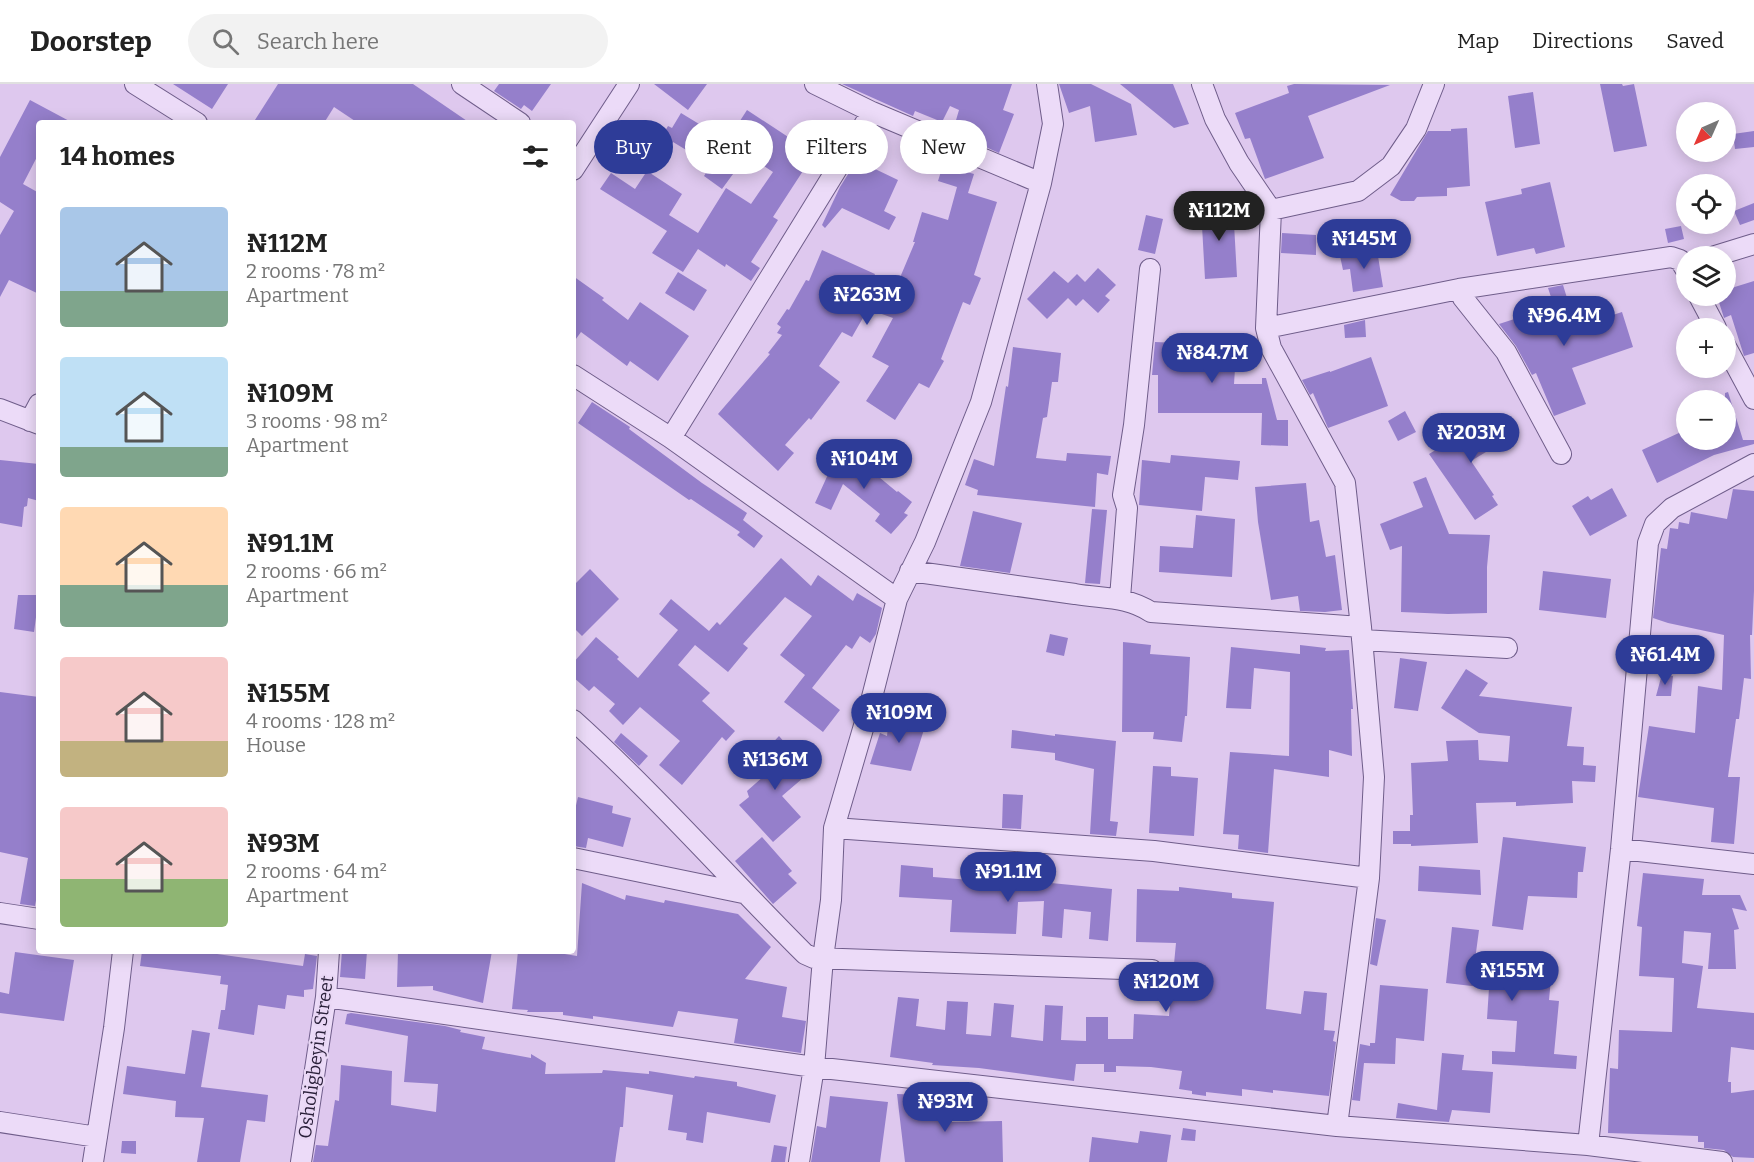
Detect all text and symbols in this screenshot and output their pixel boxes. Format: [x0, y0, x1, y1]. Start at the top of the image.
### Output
search box [188, 14, 608, 68]
text: Doorstep [30, 25, 152, 58]
icon: search [209, 25, 242, 58]
text: Search here [257, 28, 379, 55]
text: Map [1457, 28, 1499, 54]
text: Directions [1532, 28, 1633, 54]
text: Saved [1666, 28, 1724, 54]
north arrow [1676, 102, 1736, 162]
map controls [1676, 102, 1736, 450]
chip: Buy [594, 120, 673, 174]
chip: Rent [685, 120, 773, 174]
chip: Filters [785, 120, 888, 174]
chip: New [900, 120, 987, 174]
icon: filters [519, 140, 552, 173]
text: 14 homes [60, 141, 175, 172]
button: locate [1676, 174, 1736, 234]
pin: ₦112M [1177, 191, 1261, 242]
text: ₦112M [1188, 198, 1250, 222]
pin: ₦145M [1322, 219, 1406, 270]
text: ₦145M [1331, 226, 1397, 250]
text: ₦112M [246, 228, 328, 259]
icon: home [108, 231, 180, 303]
button: layers [1676, 246, 1736, 306]
text: 2 rooms · 78 m² [246, 259, 385, 283]
pin: ₦263M [825, 275, 909, 326]
text: ₦263M [833, 282, 901, 306]
text: Apartment [246, 283, 349, 307]
pin: ₦96.4M [1515, 296, 1613, 347]
text: ₦96.4M [1527, 303, 1601, 327]
button: + [1676, 318, 1736, 378]
pin: ₦84.7M [1163, 333, 1261, 384]
text: ₦84.7M [1176, 340, 1248, 364]
text: ₦109M [246, 378, 334, 409]
icon: home [108, 381, 180, 453]
button: − [1676, 390, 1736, 450]
text: 3 rooms · 98 m² [246, 409, 388, 433]
pin: ₦203M [1429, 413, 1513, 464]
text: ₦203M [1436, 420, 1506, 444]
text: Apartment [246, 433, 349, 457]
pin: ₦104M [822, 439, 906, 490]
text: ₦104M [830, 446, 898, 470]
text: ₦91.1M [246, 528, 334, 559]
icon: home [108, 531, 180, 603]
text: 2 rooms · 66 m² [246, 559, 387, 583]
text: Apartment [246, 583, 349, 607]
pin: ₦61.4M [1616, 635, 1714, 686]
text: ₦61.4M [1629, 642, 1701, 666]
text: ₦155M [246, 678, 330, 709]
icon: home [108, 681, 180, 753]
pin: ₦109M [857, 693, 941, 744]
text: ₦109M [865, 700, 933, 724]
text: 4 rooms · 128 m² [246, 709, 395, 733]
text: House [246, 733, 306, 757]
pin: ₦136M [733, 740, 817, 791]
text: ₦136M [742, 747, 808, 771]
text: ₦93M [246, 828, 320, 859]
icon: home [108, 831, 180, 903]
pin: ₦91.1M [959, 852, 1057, 903]
text: 2 rooms · 64 m² [246, 859, 387, 883]
text: ₦91.1M [974, 859, 1042, 883]
text: Apartment [246, 883, 349, 907]
pin: ₦155M [1470, 951, 1554, 1002]
text: ₦155M [1480, 958, 1544, 982]
pin: ₦120M [1124, 962, 1208, 1013]
text: ₦120M [1133, 969, 1199, 993]
street label: Osholigbeyin Street [294, 974, 338, 1140]
pin: ₦93M [909, 1082, 981, 1133]
text: ₦93M [917, 1089, 973, 1113]

